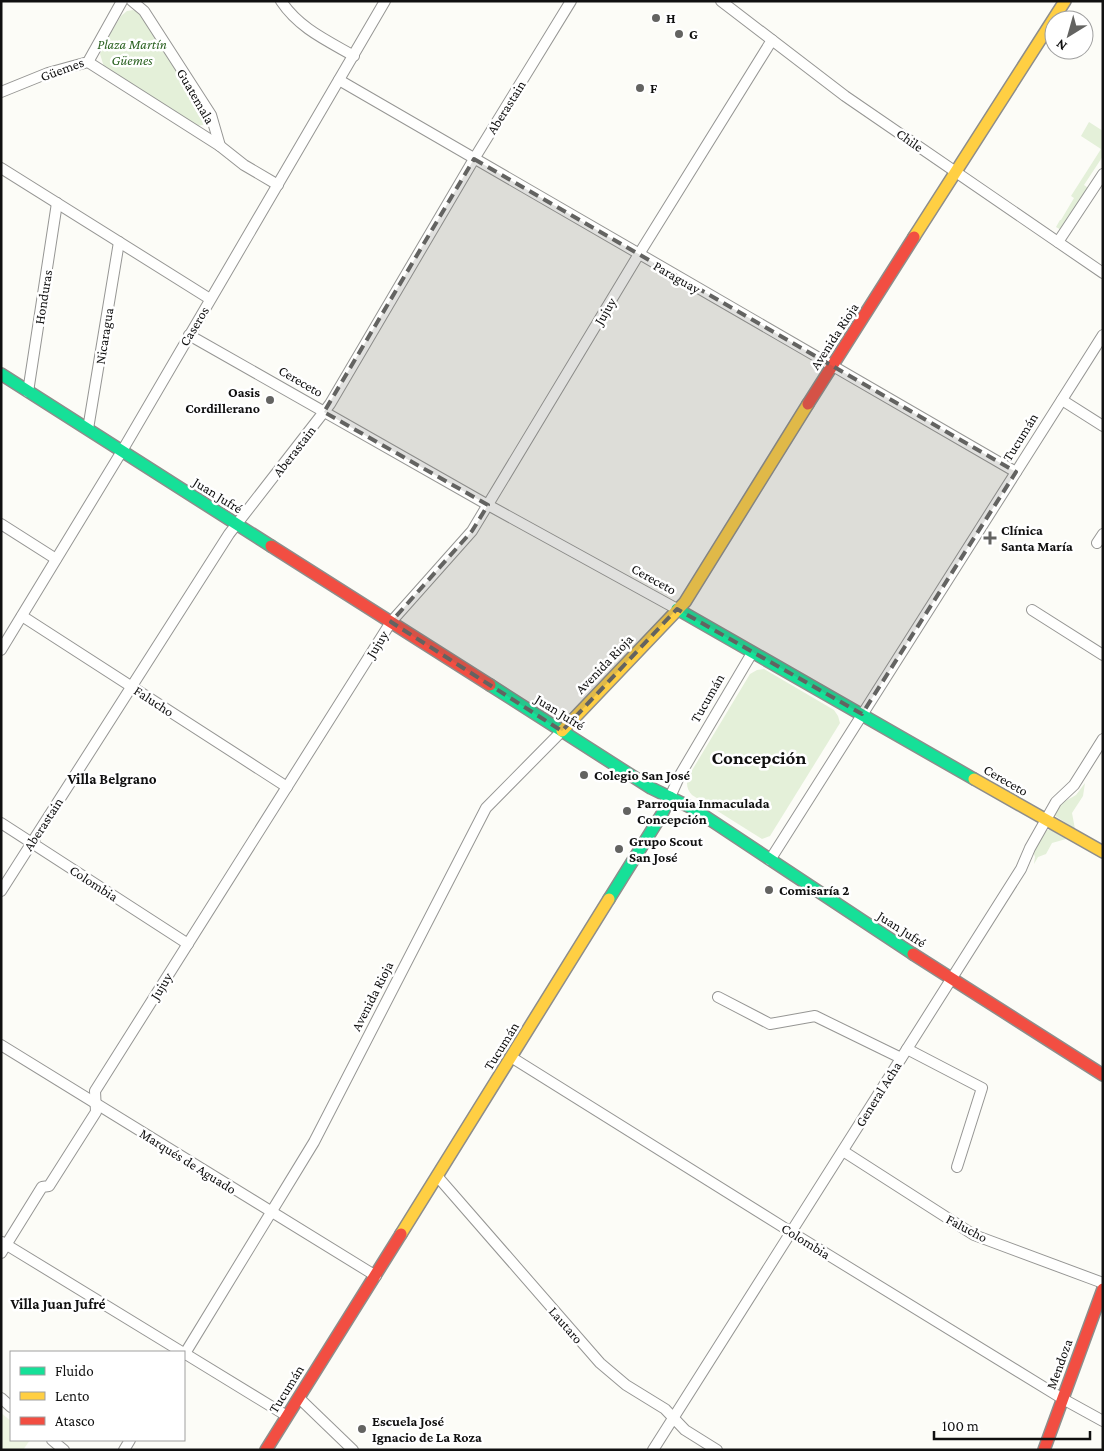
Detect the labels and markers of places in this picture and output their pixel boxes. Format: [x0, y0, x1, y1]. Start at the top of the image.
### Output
place label: H [666, 10, 676, 26]
marker: H [650, 12, 662, 24]
place label: G [689, 26, 698, 42]
marker: G [673, 28, 685, 40]
place label: F [650, 80, 658, 96]
marker: F [634, 82, 646, 94]
place label: Oasis Cordillerano [185, 384, 260, 416]
marker: Oasis Cordillerano [264, 394, 276, 406]
place label: Clínica Santa María [1001, 522, 1073, 554]
marker: Clínica Santa María [983, 531, 997, 545]
place label: Colegio San José [594, 767, 691, 783]
marker: Colegio San José [578, 769, 590, 781]
place label: Parroquia Inmaculada Concepción [637, 795, 770, 827]
marker: Parroquia Inmaculada Concepción [621, 805, 633, 817]
place label: Grupo Scout San José [629, 833, 704, 865]
marker: Grupo Scout San José [613, 843, 625, 855]
place label: Comisaría 2 [779, 882, 849, 898]
marker: Comisaría 2 [763, 884, 775, 896]
place label: Escuela José Ignacio de La Roza [372, 1413, 482, 1445]
marker: Escuela José Ignacio de La Roza [356, 1423, 368, 1435]

